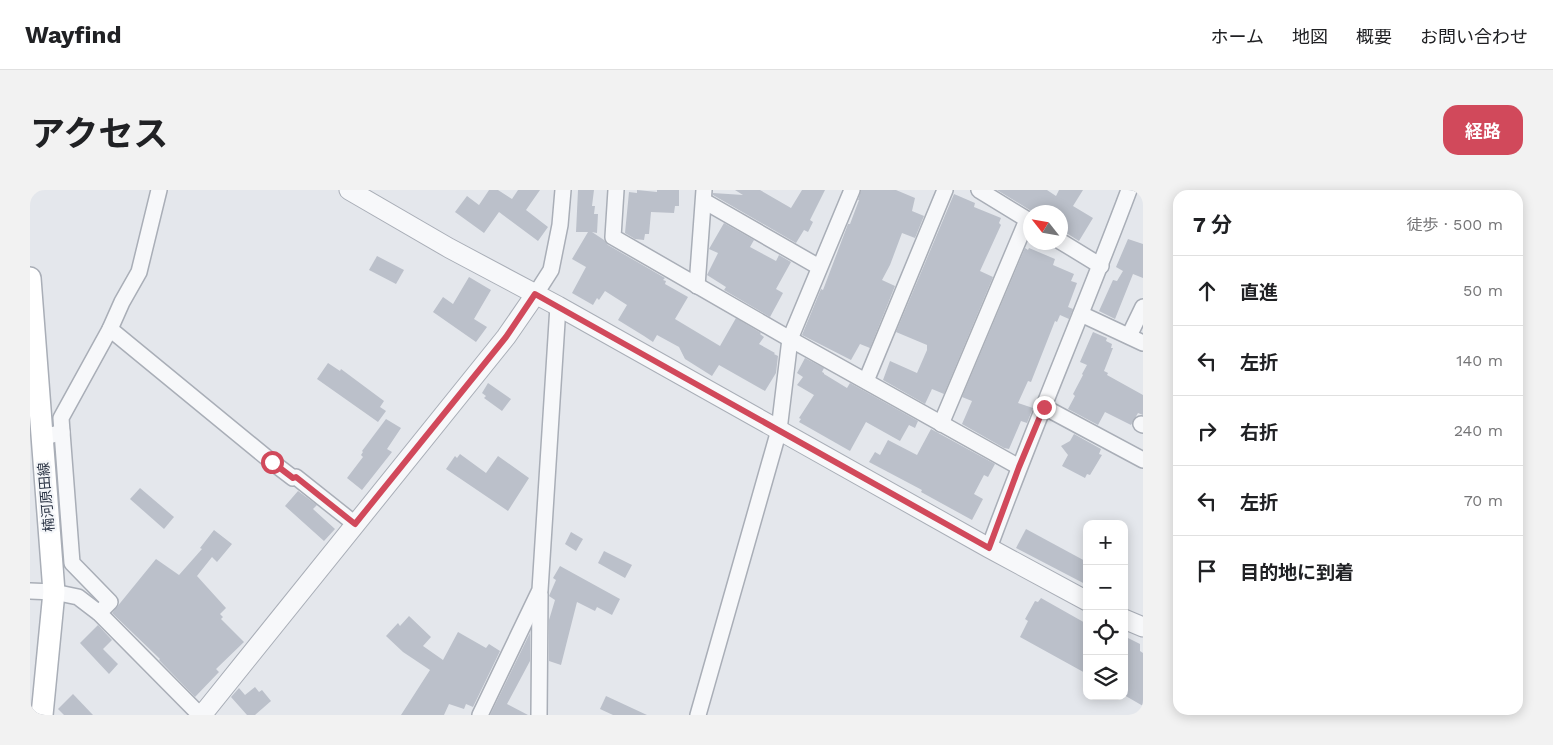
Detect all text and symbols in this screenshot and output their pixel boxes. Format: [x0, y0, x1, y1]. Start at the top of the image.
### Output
text: Wayfind [25, 21, 121, 49]
text: ホーム [1211, 26, 1264, 47]
text: 地図 [1292, 26, 1328, 47]
text: 概要 [1356, 26, 1392, 47]
text: お問い合わせ [1420, 26, 1528, 47]
button: 経路 [1443, 105, 1523, 155]
text: アクセス [30, 113, 168, 155]
north arrow [1023, 205, 1068, 250]
text: 7 分 [1193, 212, 1232, 237]
text: 徒歩 · 500 m [1407, 215, 1503, 234]
icon: ahead [1193, 277, 1221, 305]
text: 直進 [1240, 281, 1278, 304]
text: 50 m [1463, 281, 1503, 300]
icon: left [1193, 347, 1221, 375]
text: 左折 [1240, 351, 1278, 374]
text: 140 m [1456, 351, 1503, 370]
route end [1033, 396, 1056, 419]
icon: right [1193, 417, 1221, 445]
text: 右折 [1240, 421, 1278, 444]
text: 240 m [1454, 421, 1503, 440]
route start [261, 451, 284, 474]
street label: 楠河原田線 [35, 461, 57, 533]
icon: left [1193, 487, 1221, 515]
text: 左折 [1240, 491, 1278, 514]
text: 70 m [1464, 491, 1503, 510]
map controls [1083, 520, 1128, 700]
button: + [1083, 520, 1128, 565]
icon: arrive [1193, 557, 1221, 585]
text: 目的地に到着 [1240, 561, 1354, 584]
button: − [1083, 565, 1128, 610]
button: locate [1083, 610, 1128, 655]
button: layers [1083, 655, 1128, 700]

